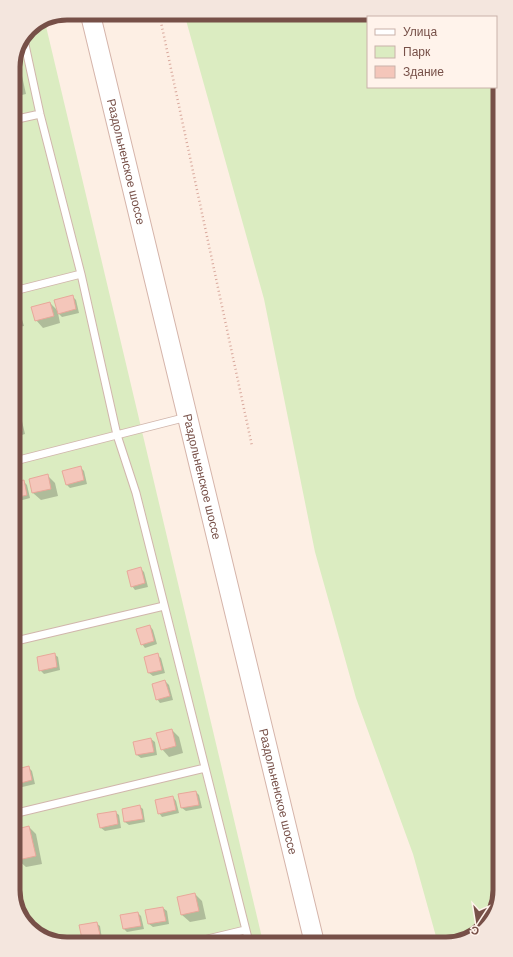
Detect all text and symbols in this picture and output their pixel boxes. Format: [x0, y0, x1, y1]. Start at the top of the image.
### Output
legend [367, 16, 497, 88]
text: Улица [403, 24, 437, 40]
text: Парк [403, 44, 431, 60]
text: Здание [403, 64, 444, 80]
street label: Раздольненское шоссе [103, 97, 149, 227]
street label: Раздольненское шоссе [179, 412, 225, 542]
street label: Раздольненское шоссе [255, 727, 301, 857]
north arrow [457, 901, 497, 941]
text: С [470, 923, 480, 938]

